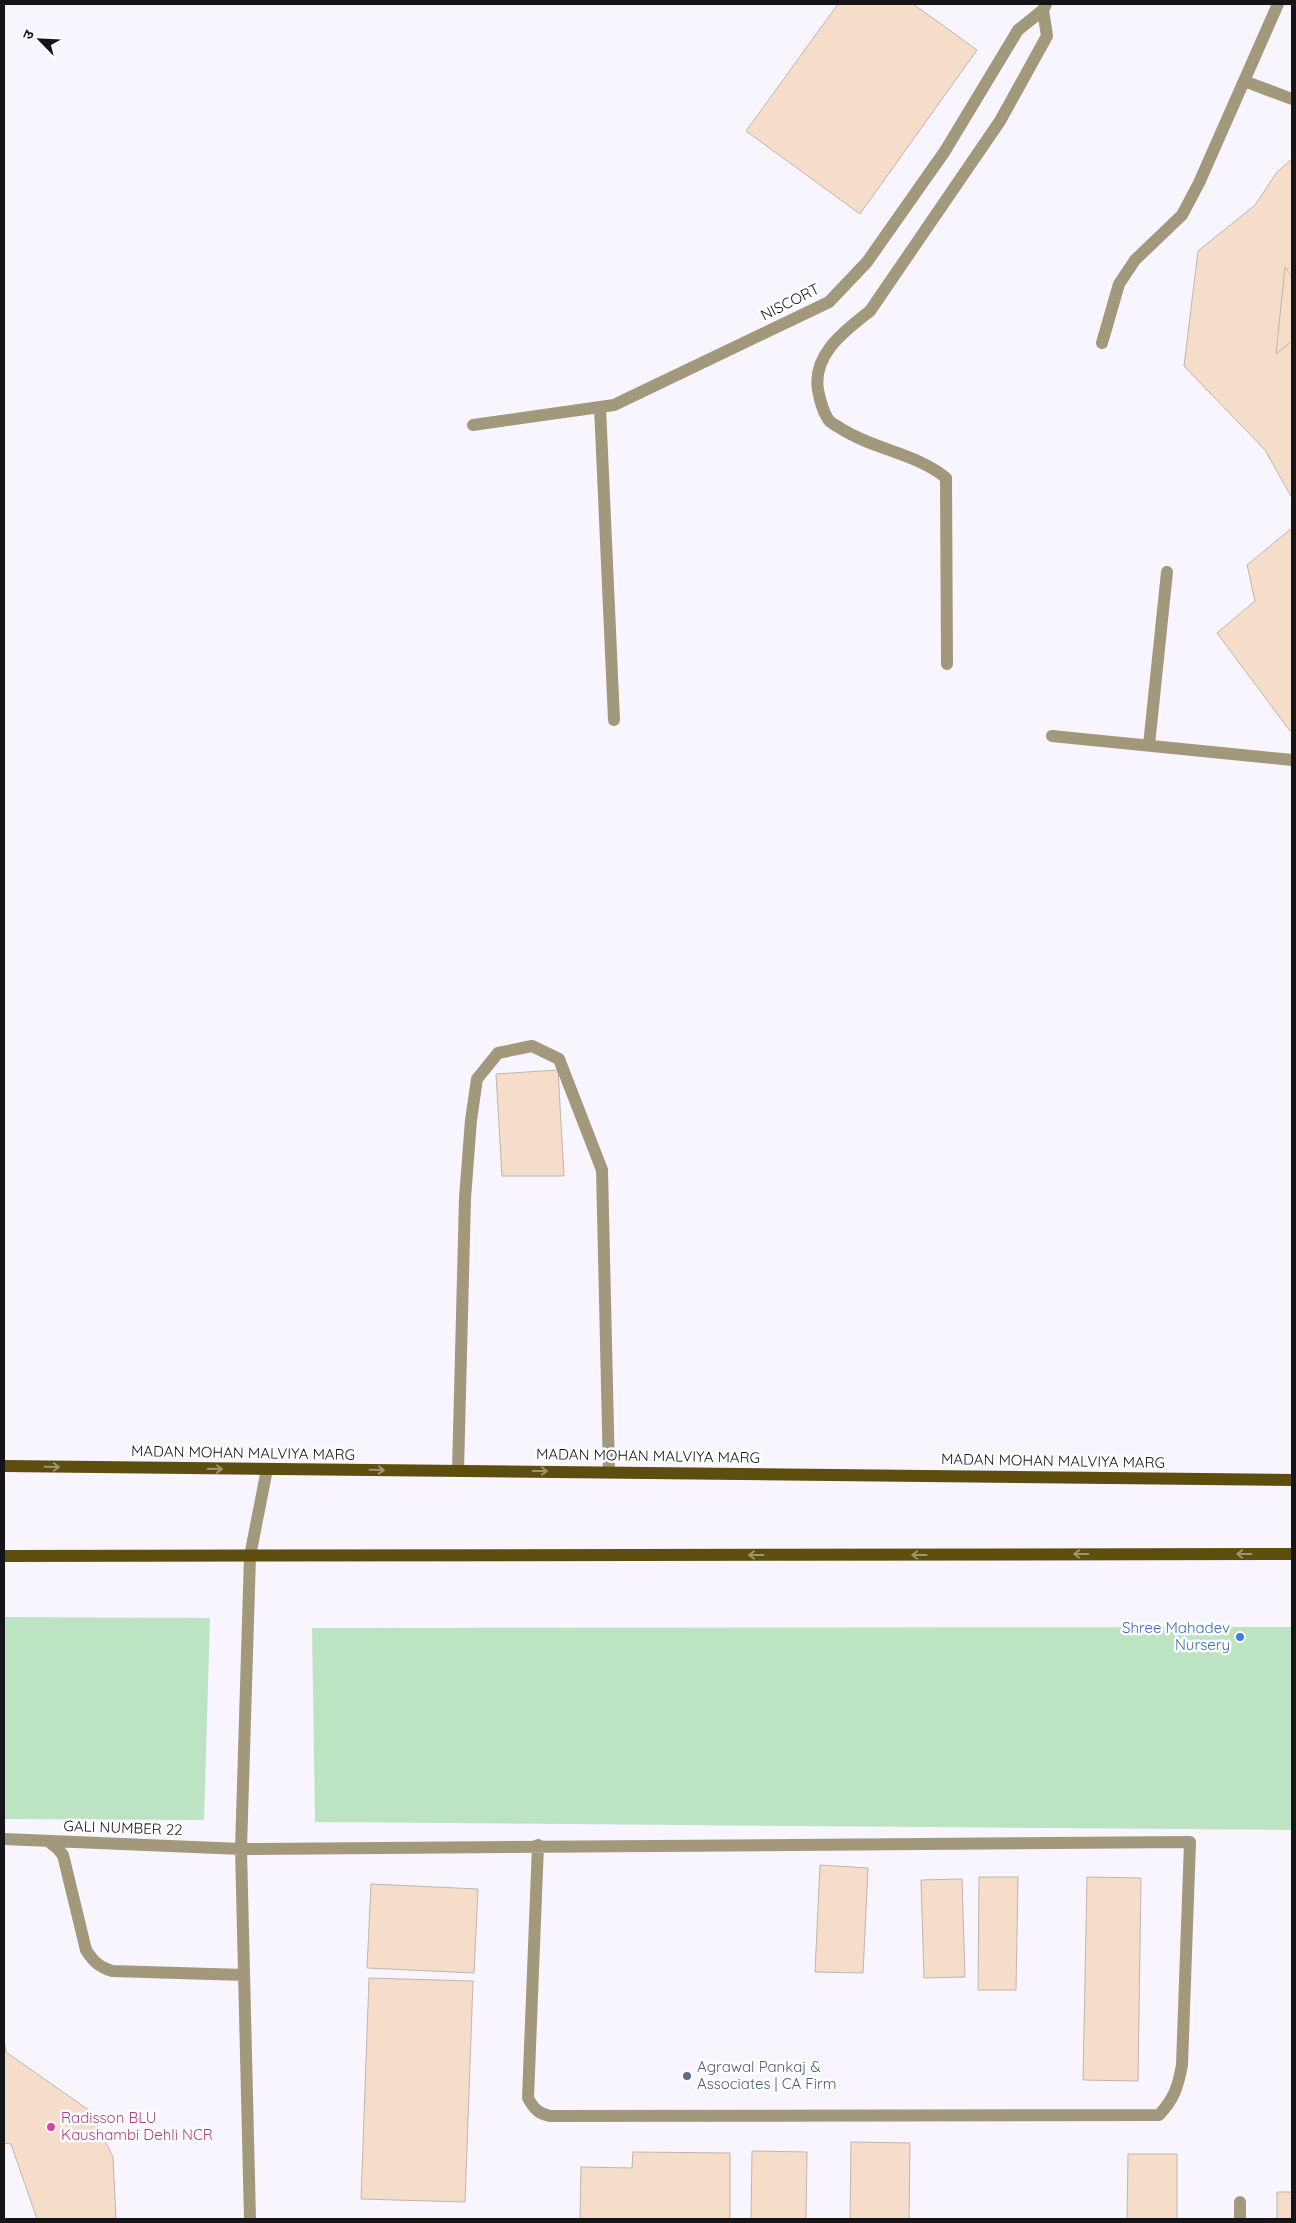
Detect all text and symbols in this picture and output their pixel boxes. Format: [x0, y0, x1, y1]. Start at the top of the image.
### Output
north arrow [15, 15, 65, 65]
text: उ [18, 27, 38, 42]
street label: NISCORT [757, 279, 822, 324]
street label: MADAN MOHAN MALVIYA MARG [131, 1441, 355, 1464]
street label: MADAN MOHAN MALVIYA MARG [536, 1444, 760, 1467]
street label: MADAN MOHAN MALVIYA MARG [941, 1449, 1165, 1472]
one-way arrow [44, 1462, 60, 1472]
one-way arrow [206, 1464, 223, 1474]
one-way arrow [369, 1465, 385, 1475]
one-way arrow [532, 1466, 548, 1476]
one-way arrow [1236, 1549, 1252, 1559]
one-way arrow [748, 1550, 764, 1560]
one-way arrow [911, 1550, 927, 1560]
one-way arrow [1073, 1550, 1089, 1559]
place label: Shree Mahadev Nursery [1122, 1618, 1230, 1654]
marker: Shree Mahadev Nursery [1234, 1631, 1246, 1643]
street label: GALI NUMBER 22 [63, 1816, 183, 1839]
place label: Agrawal Pankaj & Associates | CA Firm [697, 2057, 836, 2093]
marker: Agrawal Pankaj & Associates | CA Firm [681, 2070, 693, 2082]
place label: Radisson BLU Kaushambi Dehli NCR [61, 2108, 213, 2144]
marker: Radisson BLU Kaushambi Dehli NCR [45, 2121, 57, 2133]

